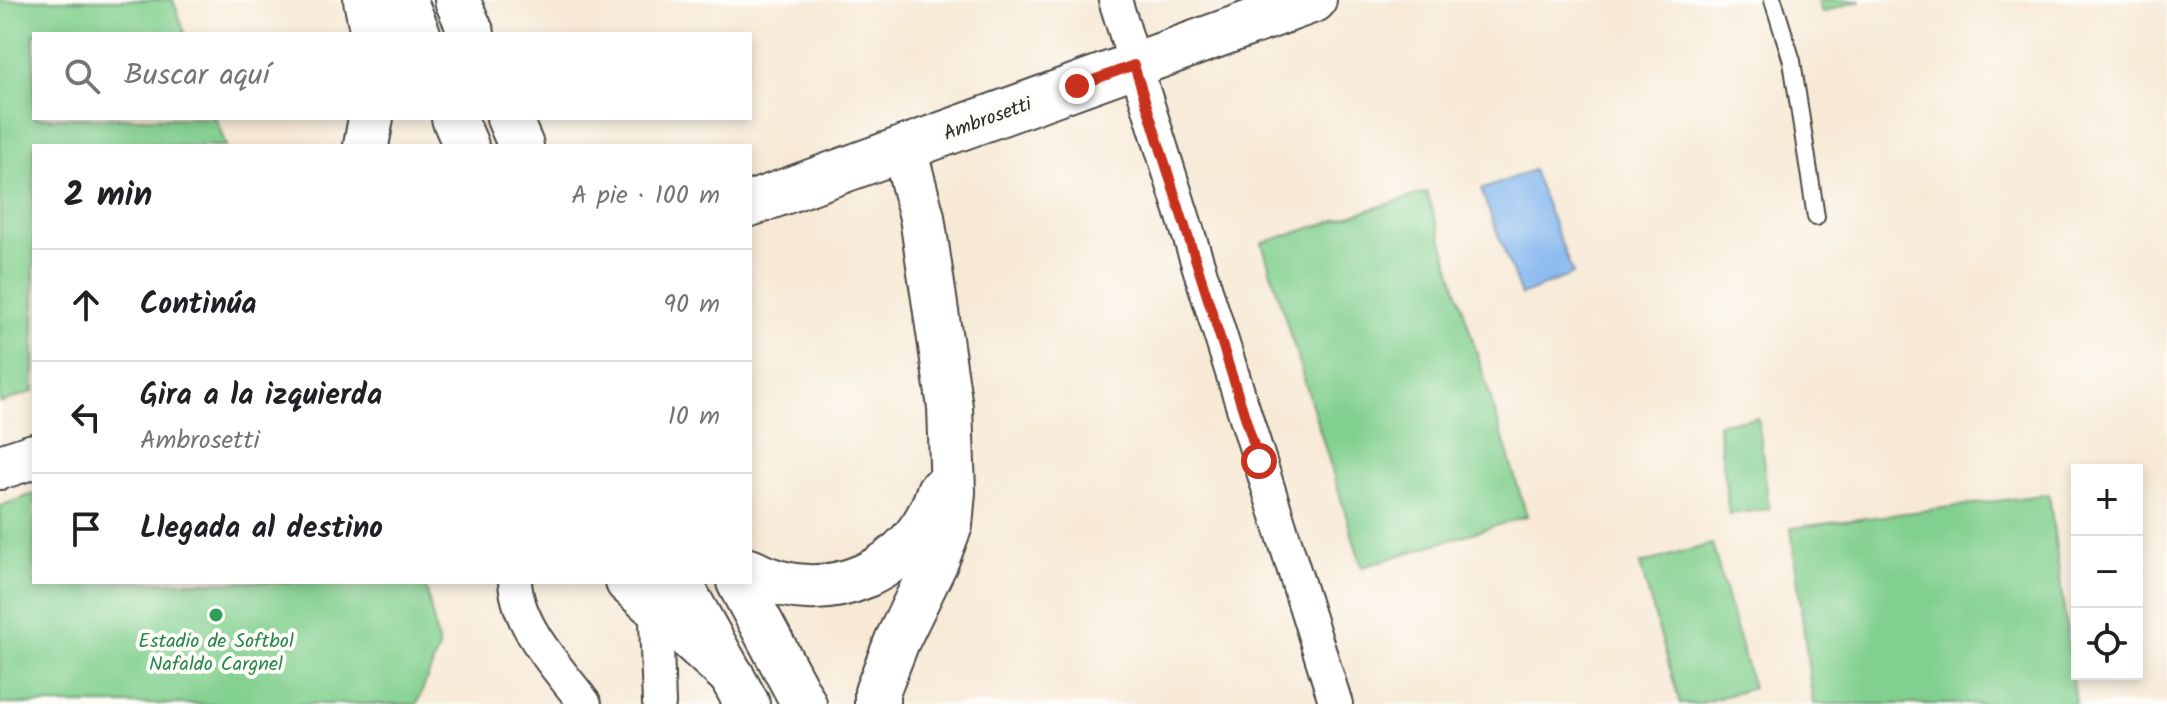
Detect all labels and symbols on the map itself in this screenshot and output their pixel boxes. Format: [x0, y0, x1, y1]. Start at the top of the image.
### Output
route end [1059, 68, 1095, 104]
street label: Ambrosetti [939, 89, 1038, 151]
route start [1241, 443, 1277, 479]
marker: Estadio de Softbol Nafaldo Cargnel [207, 606, 225, 624]
place label: Estadio de Softbol Nafaldo Cargnel [138, 626, 294, 681]

